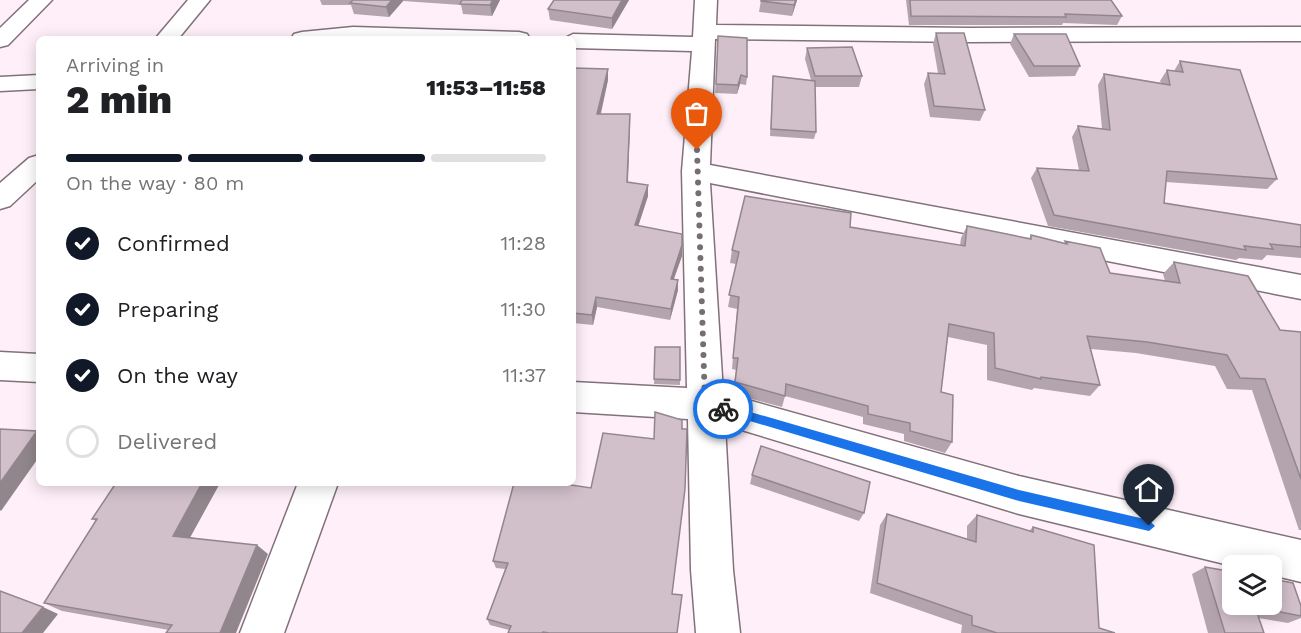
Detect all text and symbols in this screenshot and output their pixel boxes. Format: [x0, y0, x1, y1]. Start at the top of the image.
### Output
text: Arriving in [66, 53, 164, 77]
text: 11:53–11:58 [426, 75, 546, 100]
text: 2 min [66, 77, 172, 122]
pin [671, 88, 722, 150]
icon: bag [680, 97, 713, 130]
text: On the way · 80 m [66, 171, 244, 195]
icon: check [66, 227, 99, 260]
text: Confirmed [117, 231, 230, 256]
text: 11:28 [501, 231, 546, 255]
icon: check [66, 293, 99, 326]
text: Preparing [117, 297, 218, 322]
text: 11:30 [500, 297, 546, 321]
icon: check [66, 359, 99, 392]
text: On the way [117, 363, 238, 388]
text: 11:37 [502, 363, 546, 387]
courier [693, 379, 753, 439]
icon: bike [707, 393, 740, 426]
text: Delivered [117, 429, 217, 454]
pin [1123, 464, 1174, 526]
icon: home [1132, 473, 1165, 506]
map controls [1222, 555, 1282, 615]
button: layers [1222, 555, 1282, 615]

